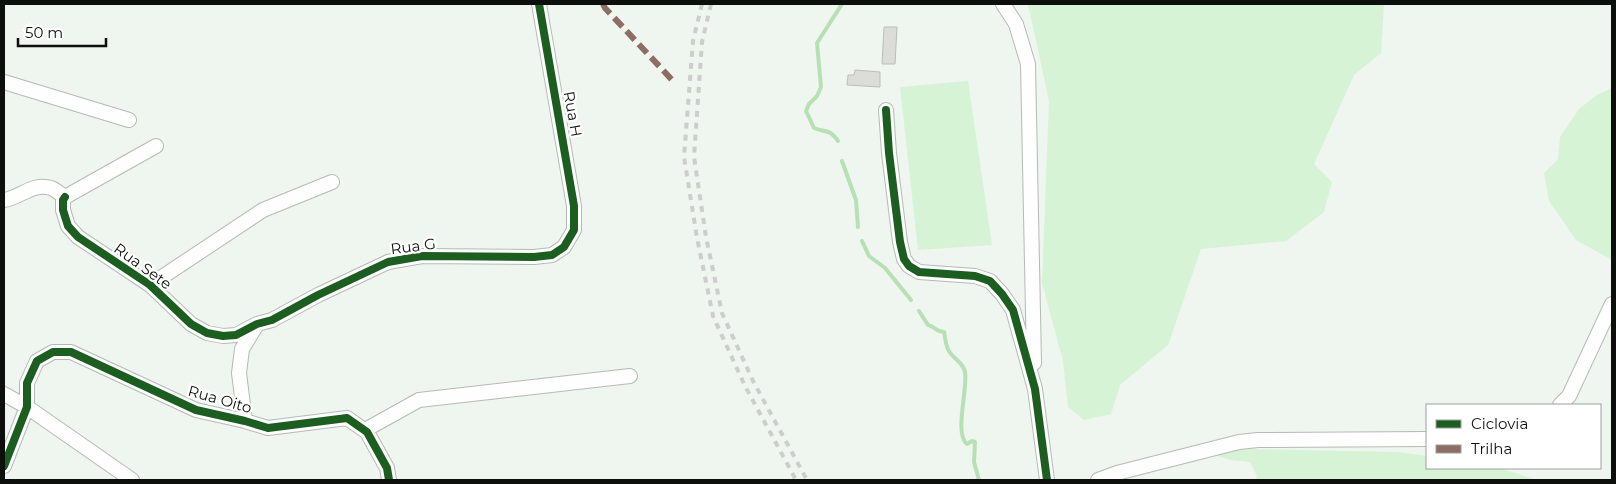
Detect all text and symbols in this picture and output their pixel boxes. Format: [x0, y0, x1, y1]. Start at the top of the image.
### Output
scale bar [18, 15, 105, 47]
text: 50 m [25, 23, 63, 42]
street label: Rua H [560, 90, 586, 138]
street label: Rua G [389, 234, 437, 258]
street label: Rua Sete [110, 239, 176, 293]
street label: Rua Oito [186, 381, 254, 417]
legend [1426, 404, 1601, 469]
text: Ciclovia [1471, 414, 1528, 433]
text: Trilha [1471, 439, 1512, 458]

